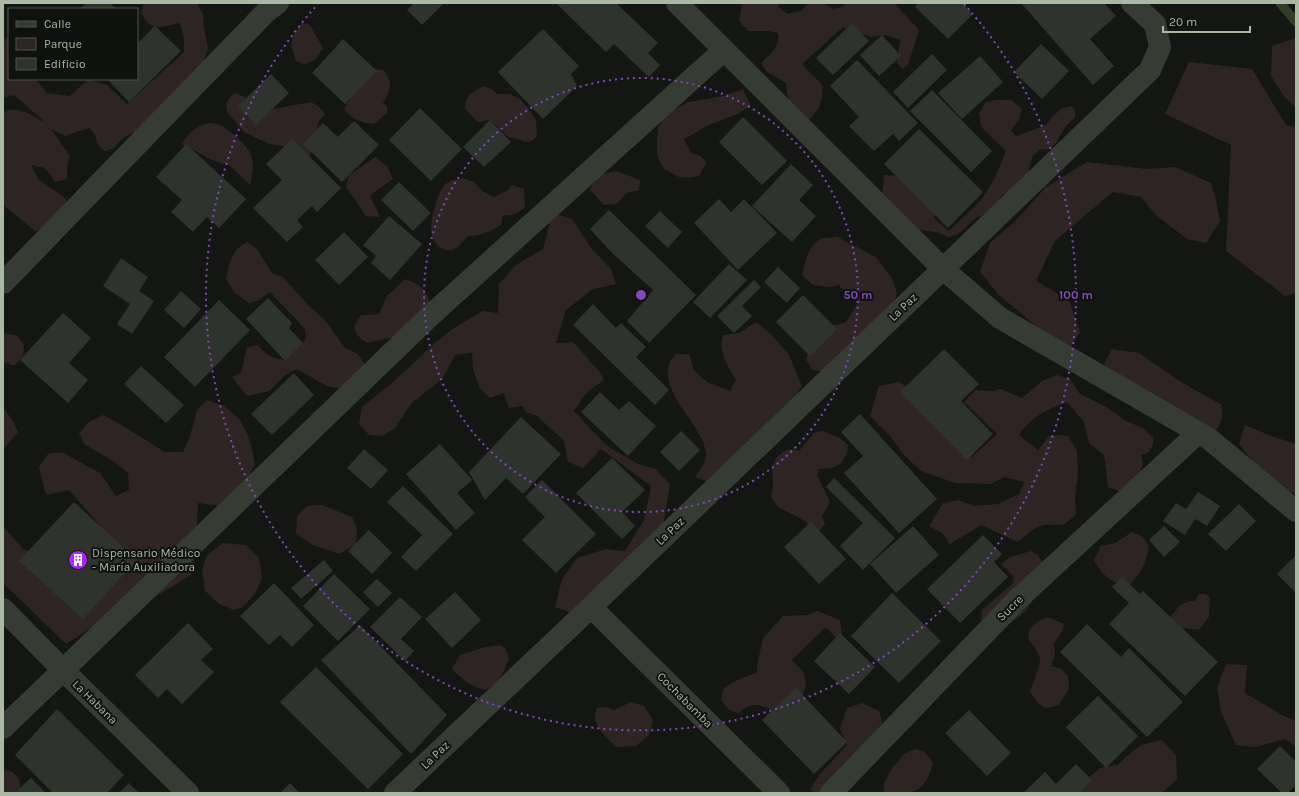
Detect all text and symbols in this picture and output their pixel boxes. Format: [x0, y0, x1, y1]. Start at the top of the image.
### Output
legend [8, 8, 138, 80]
scale bar [1163, 8, 1250, 34]
text: 20 m [1169, 15, 1197, 29]
text: Calle [44, 17, 71, 31]
text: Parque [44, 37, 82, 51]
text: Edificio [44, 57, 85, 71]
centre of rings [634, 288, 648, 302]
text: 50 m [844, 288, 873, 302]
text: 100 m [1059, 288, 1093, 302]
street label: La Paz [886, 290, 920, 324]
street label: La Paz [653, 514, 687, 548]
place label: Dispensario Médico - María Auxiliadora [92, 546, 200, 574]
building icon: Dispensario Médico - María Auxiliadora [67, 549, 89, 571]
street label: Sucre [994, 592, 1026, 624]
street label: Cochabamba [654, 669, 716, 731]
street label: La Habana [70, 677, 120, 727]
street label: La Paz [418, 738, 452, 772]

